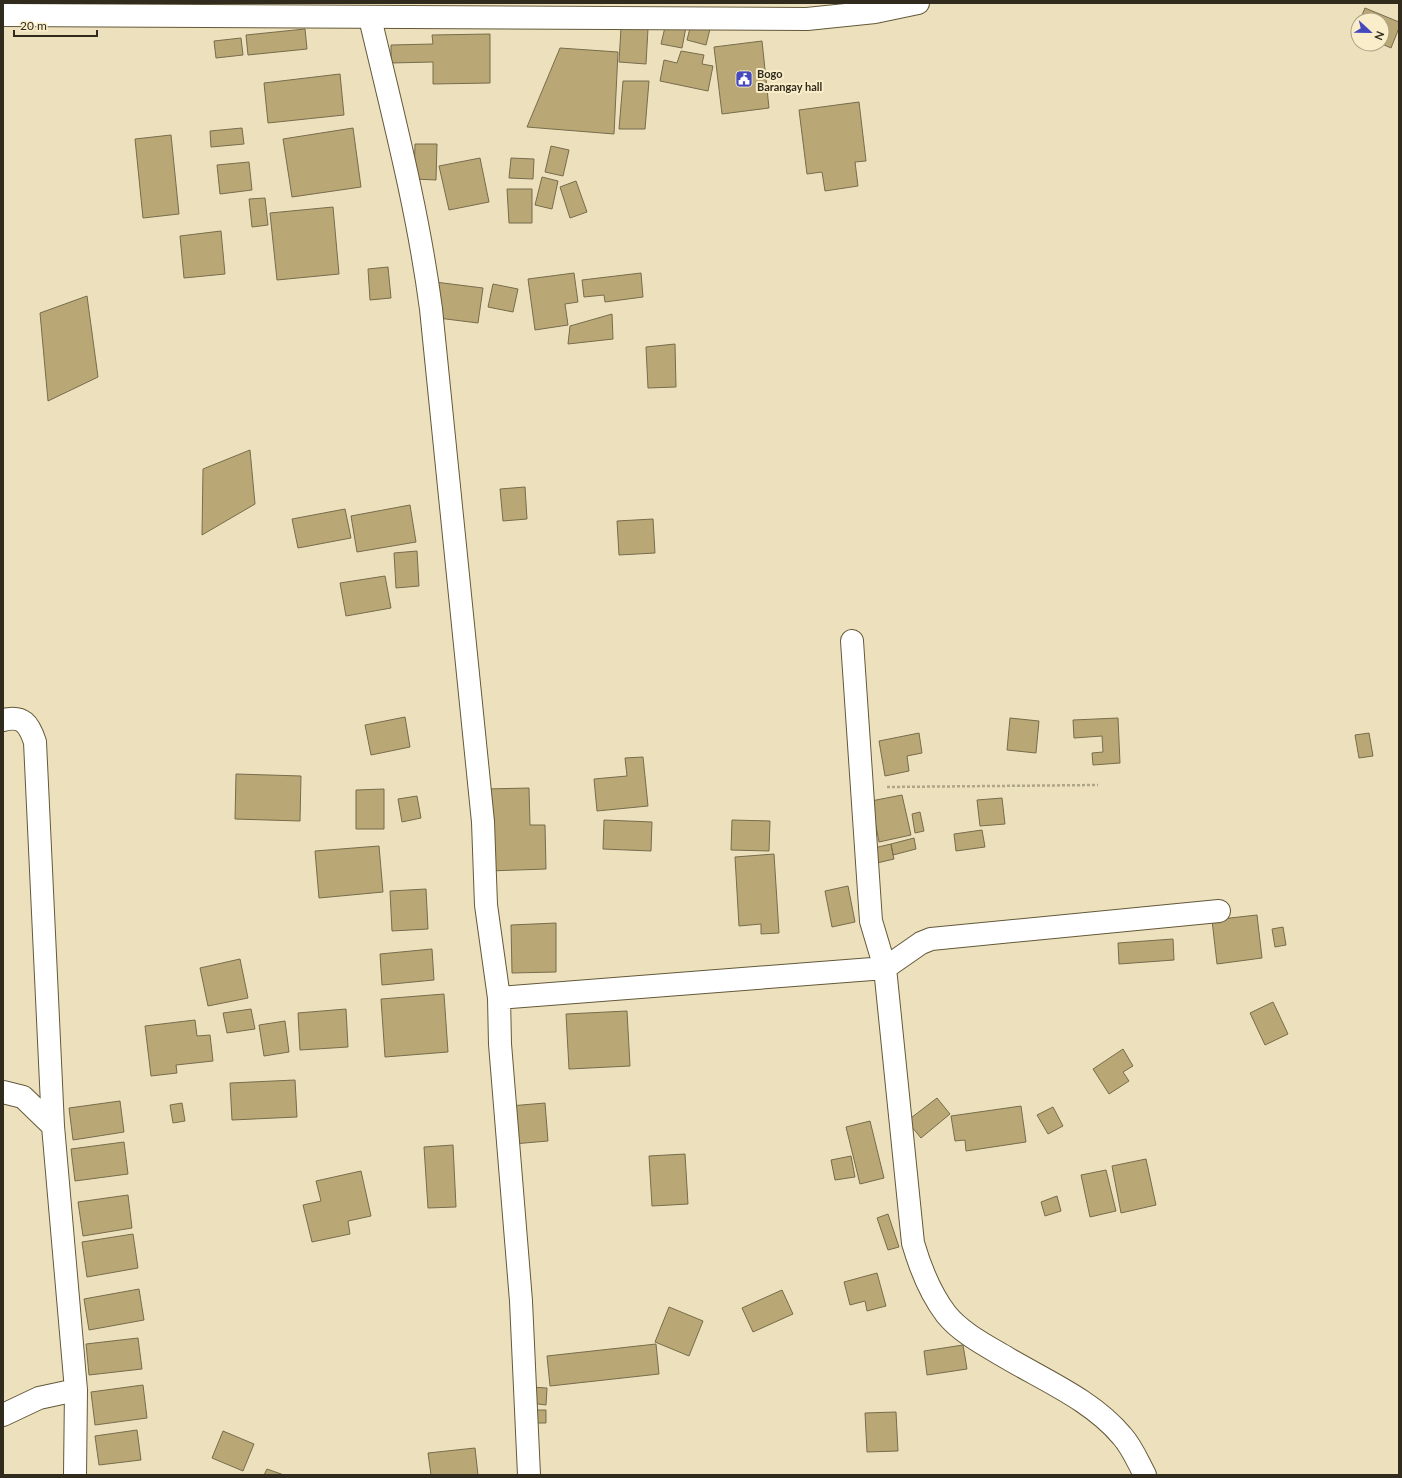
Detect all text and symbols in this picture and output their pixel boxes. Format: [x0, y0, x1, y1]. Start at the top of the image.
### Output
scale bar [14, 12, 97, 38]
north arrow [1350, 12, 1390, 52]
text: 20 m [20, 18, 47, 33]
text: N [1372, 30, 1387, 42]
place label: Bogo Barangay hall [757, 67, 823, 93]
public building icon: Bogo Barangay hall [734, 69, 754, 89]

